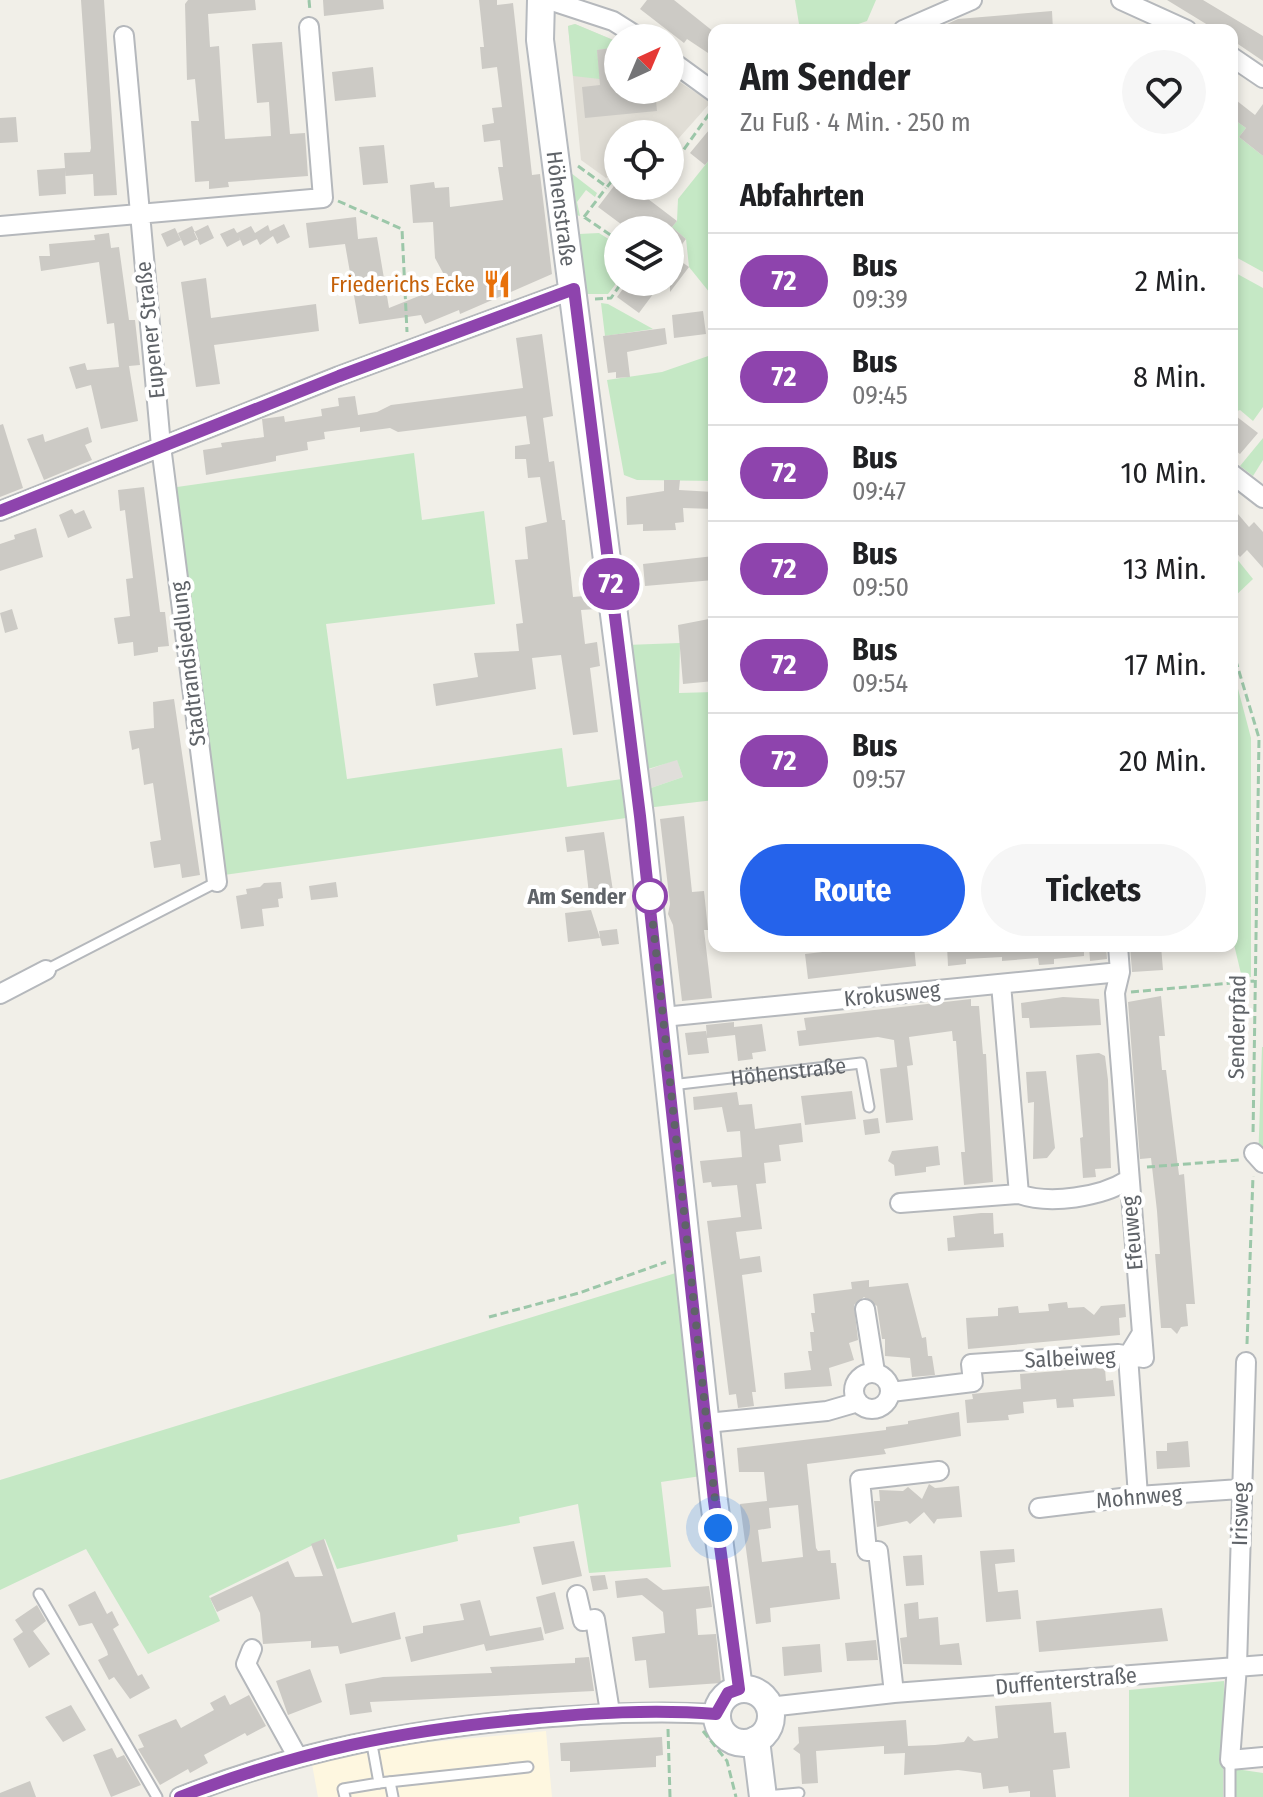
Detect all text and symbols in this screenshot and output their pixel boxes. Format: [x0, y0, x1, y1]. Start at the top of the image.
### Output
north arrow [604, 24, 684, 104]
map controls [604, 24, 684, 296]
button: heart [1122, 50, 1206, 134]
text: Am Sender [740, 54, 910, 100]
text: Zu Fuß · 4 Min. · 250 m [740, 107, 971, 138]
button: locate [604, 120, 684, 200]
street label: Höhenstraße [541, 149, 583, 268]
text: Abfahrten [740, 178, 864, 214]
button: layers [604, 216, 684, 296]
text: Bus [852, 248, 897, 284]
street label: Eupener Straße [129, 260, 171, 400]
text: 2 Min. [1135, 263, 1206, 299]
text: 72 [772, 264, 796, 297]
restaurant icon: Friederichs Ecke [482, 269, 512, 299]
place label: Friederichs Ecke [330, 271, 475, 298]
text: 09:39 [852, 284, 908, 315]
text: Bus [852, 344, 897, 380]
text: 8 Min. [1133, 359, 1206, 395]
text: 72 [772, 360, 796, 393]
text: 09:45 [852, 380, 908, 411]
text: Bus [852, 440, 897, 476]
text: 10 Min. [1121, 455, 1206, 491]
text: 72 [772, 456, 796, 489]
text: 09:47 [852, 476, 906, 507]
text: Bus [852, 536, 897, 572]
text: 13 Min. [1123, 551, 1206, 587]
text: 72 [772, 552, 796, 585]
line badge: 72 [575, 558, 647, 610]
text: 72 [599, 567, 623, 600]
text: 09:50 [852, 572, 909, 603]
street label: Stadtrandsiedlung [164, 579, 211, 748]
text: Bus [852, 632, 897, 668]
text: 17 Min. [1124, 647, 1206, 683]
text: 72 [772, 648, 796, 681]
text: 09:54 [852, 668, 908, 699]
text: Bus [852, 728, 897, 764]
text: 20 Min. [1119, 743, 1206, 779]
text: 72 [772, 744, 796, 777]
text: 09:57 [852, 764, 906, 795]
button: Route [740, 844, 965, 936]
button: Tickets [981, 844, 1206, 936]
marker: Am Sender [633, 879, 667, 913]
place label: Am Sender [526, 883, 627, 910]
street label: Krokusweg [842, 975, 942, 1012]
street label: Senderpfad [1223, 975, 1251, 1079]
street label: Höhenstraße [729, 1051, 847, 1092]
street label: Efeuweg [1115, 1194, 1149, 1271]
street label: Salbeiweg [1024, 1342, 1117, 1374]
street label: Mohnweg [1095, 1480, 1184, 1514]
street label: Irisweg [1226, 1481, 1254, 1546]
your location [698, 1508, 738, 1548]
street label: Duffenterstraße [994, 1661, 1138, 1701]

